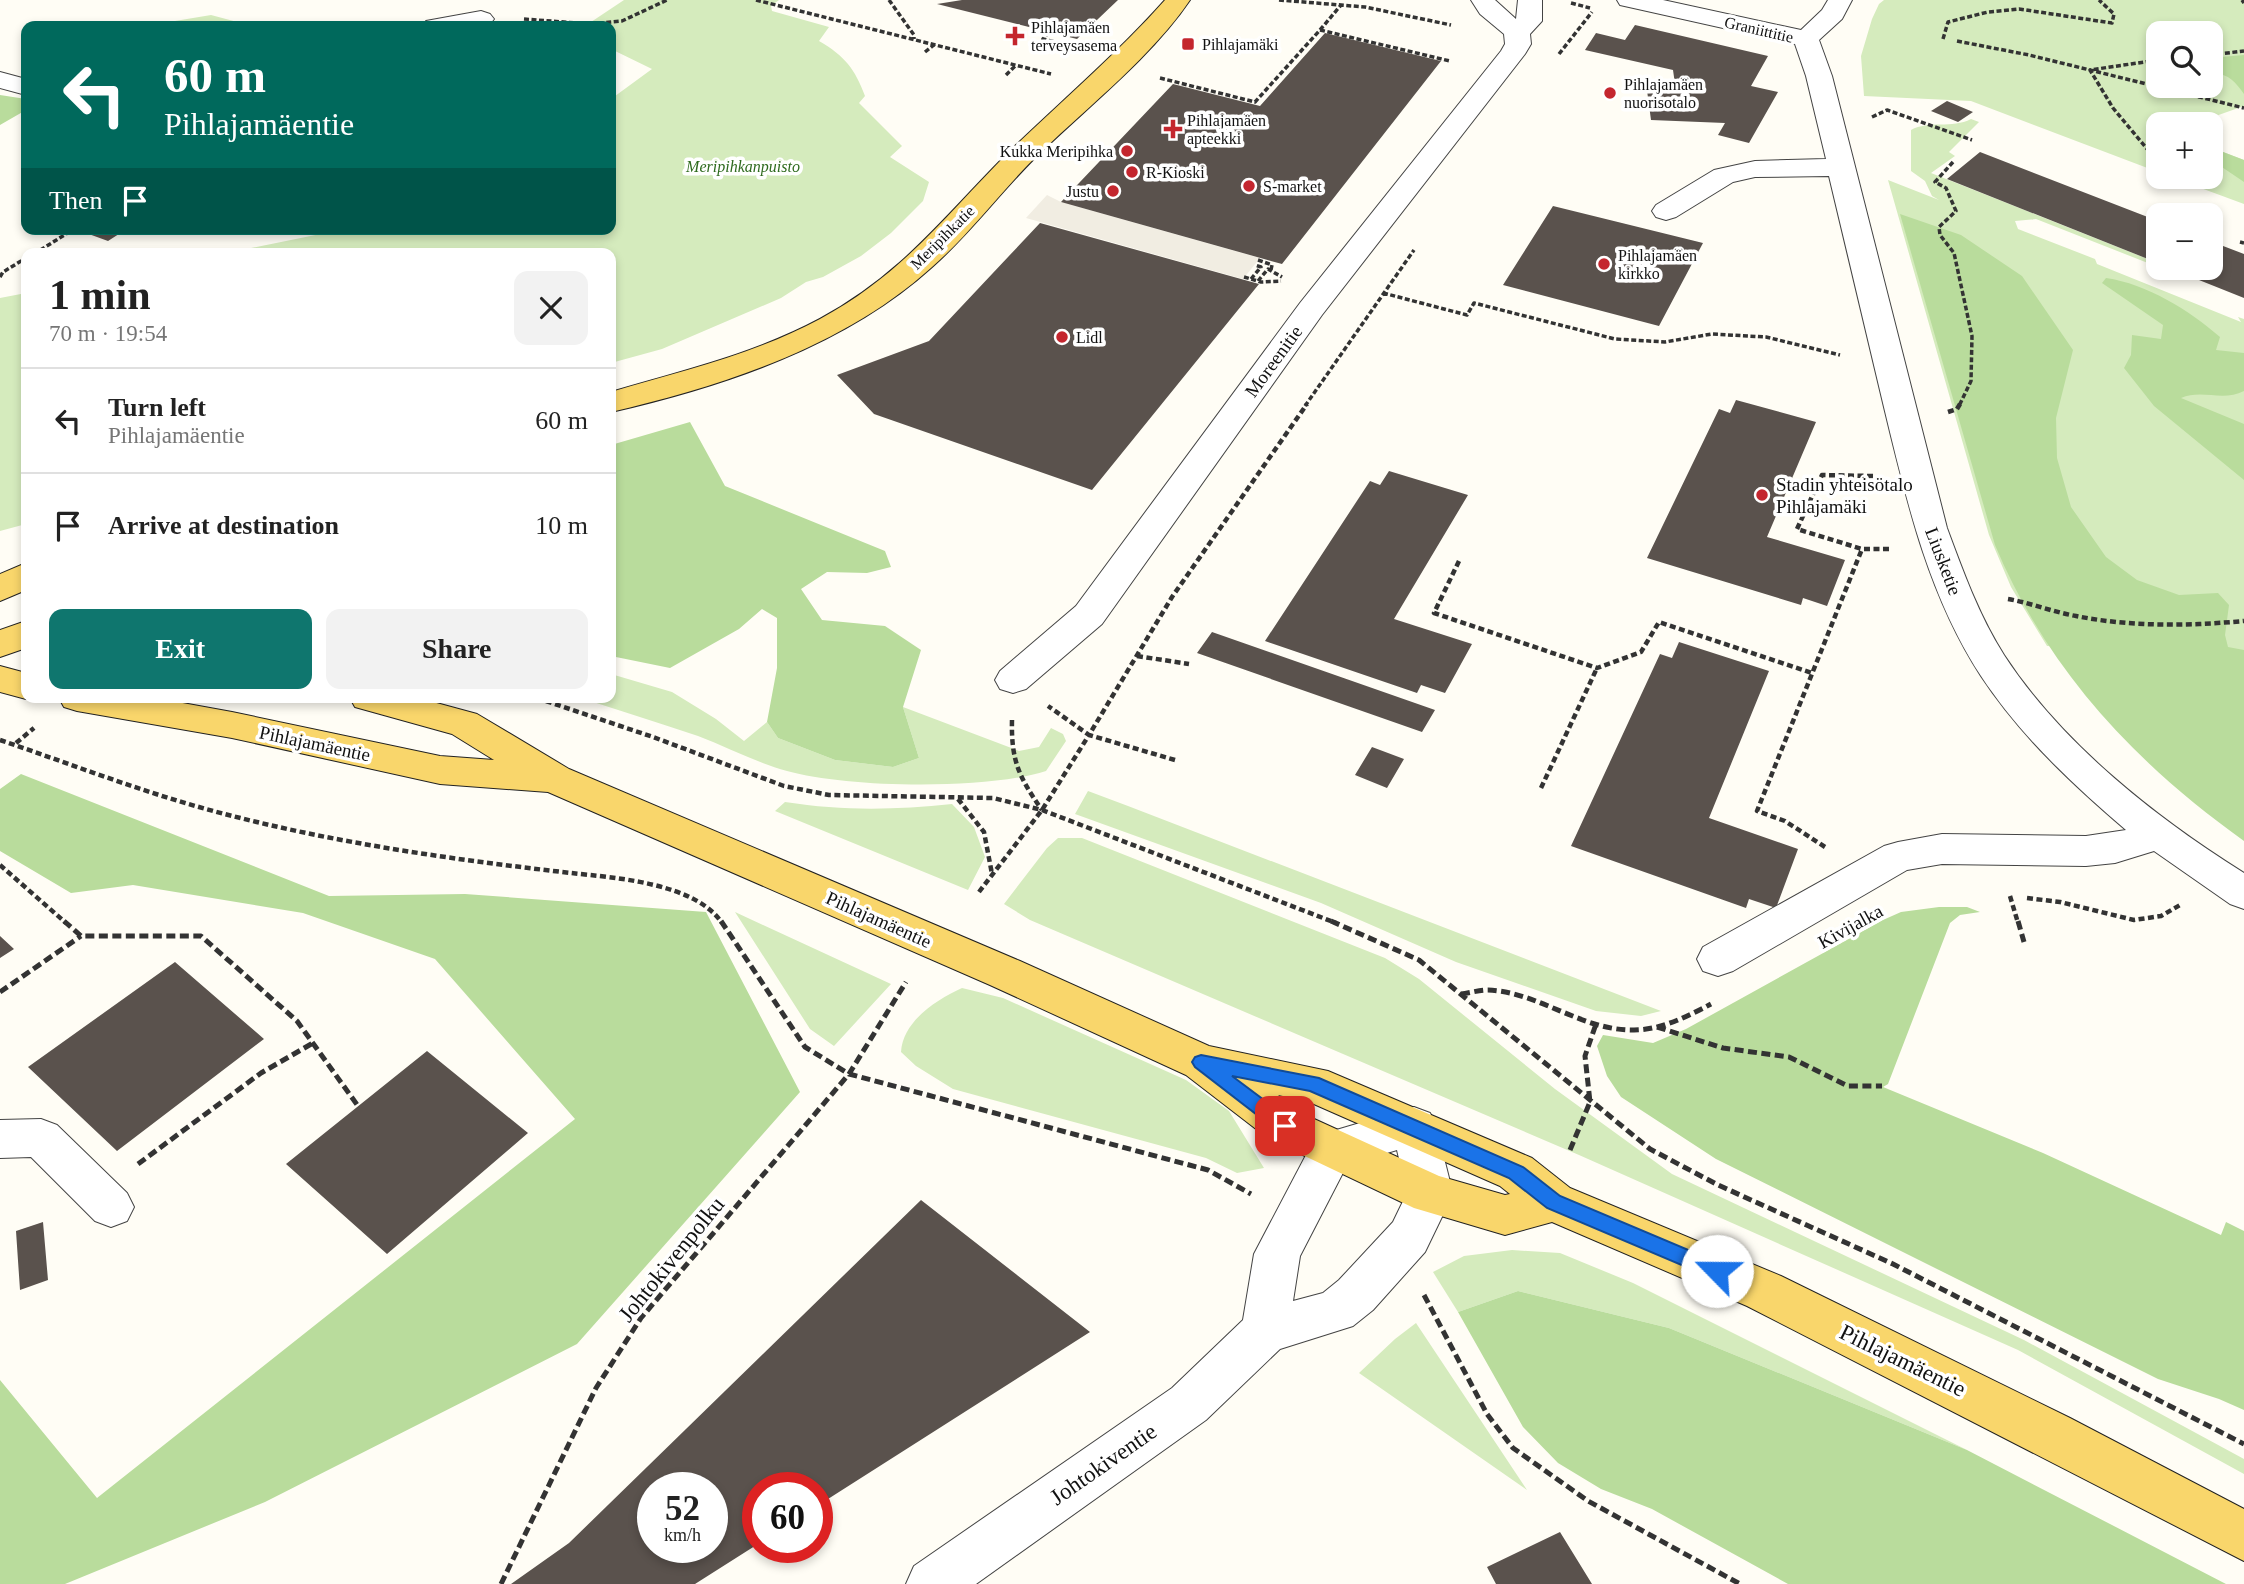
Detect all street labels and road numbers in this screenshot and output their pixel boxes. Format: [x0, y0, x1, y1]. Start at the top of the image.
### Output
street label: Graniittitie [1723, 13, 1795, 46]
street label: Meripihkatie [907, 202, 978, 273]
street label: Moreenitie [1240, 321, 1306, 401]
street label: Liusketie [1921, 524, 1966, 598]
street label: Pihlajamäentie [257, 721, 372, 765]
street label: Pihlajamäentie [823, 887, 935, 952]
street label: Kivijalka [1814, 900, 1887, 953]
street label: Johtokivenpolku [613, 1191, 730, 1327]
street label: Pihlajamäentie [1836, 1319, 1970, 1402]
street label: Johtokiventie [1045, 1419, 1161, 1510]

